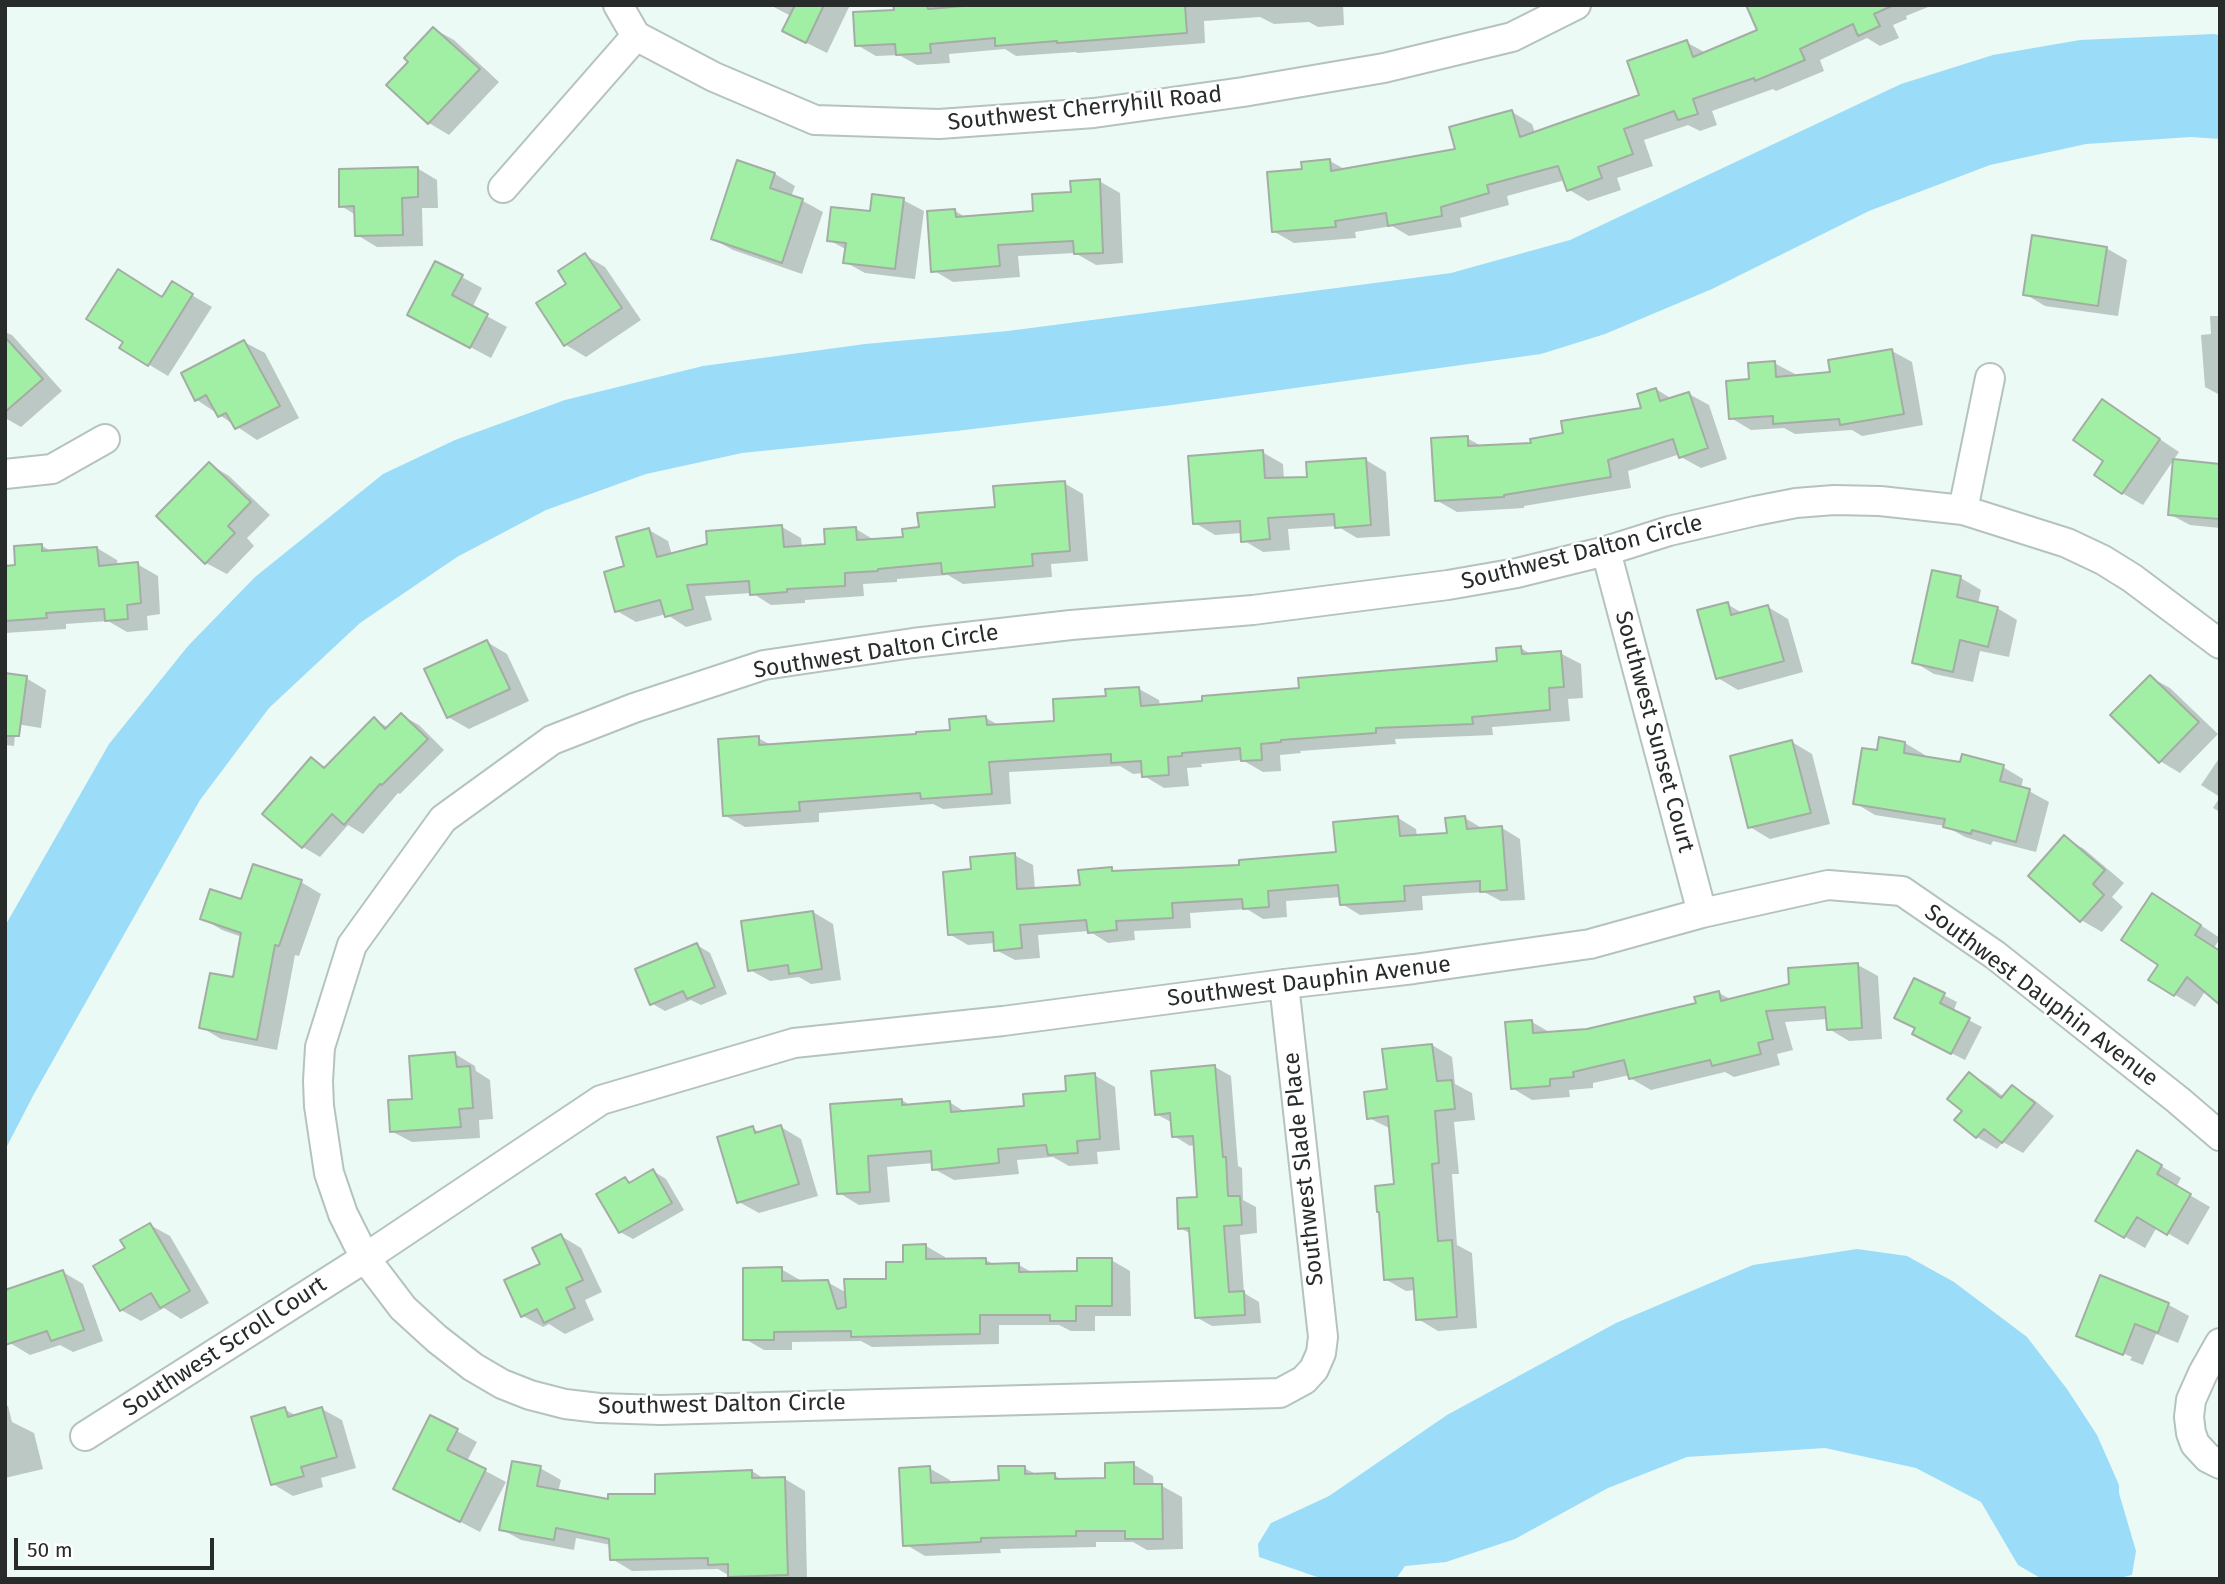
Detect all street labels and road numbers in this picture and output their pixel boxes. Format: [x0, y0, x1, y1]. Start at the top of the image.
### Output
street label: Southwest Cherryhill Road [947, 81, 1223, 137]
street label: Southwest Dalton Circle [1459, 510, 1705, 596]
street label: Southwest Sunset Court [1608, 608, 1700, 856]
street label: Southwest Dalton Circle [752, 619, 1000, 685]
street label: Southwest Dauphin Avenue [1919, 899, 2163, 1093]
street label: Southwest Dauphin Avenue [1166, 951, 1452, 1013]
street label: Southwest Slade Place [1278, 1051, 1330, 1287]
street label: Southwest Scroll Court [118, 1271, 332, 1423]
street label: Southwest Dalton Circle [598, 1389, 846, 1421]

